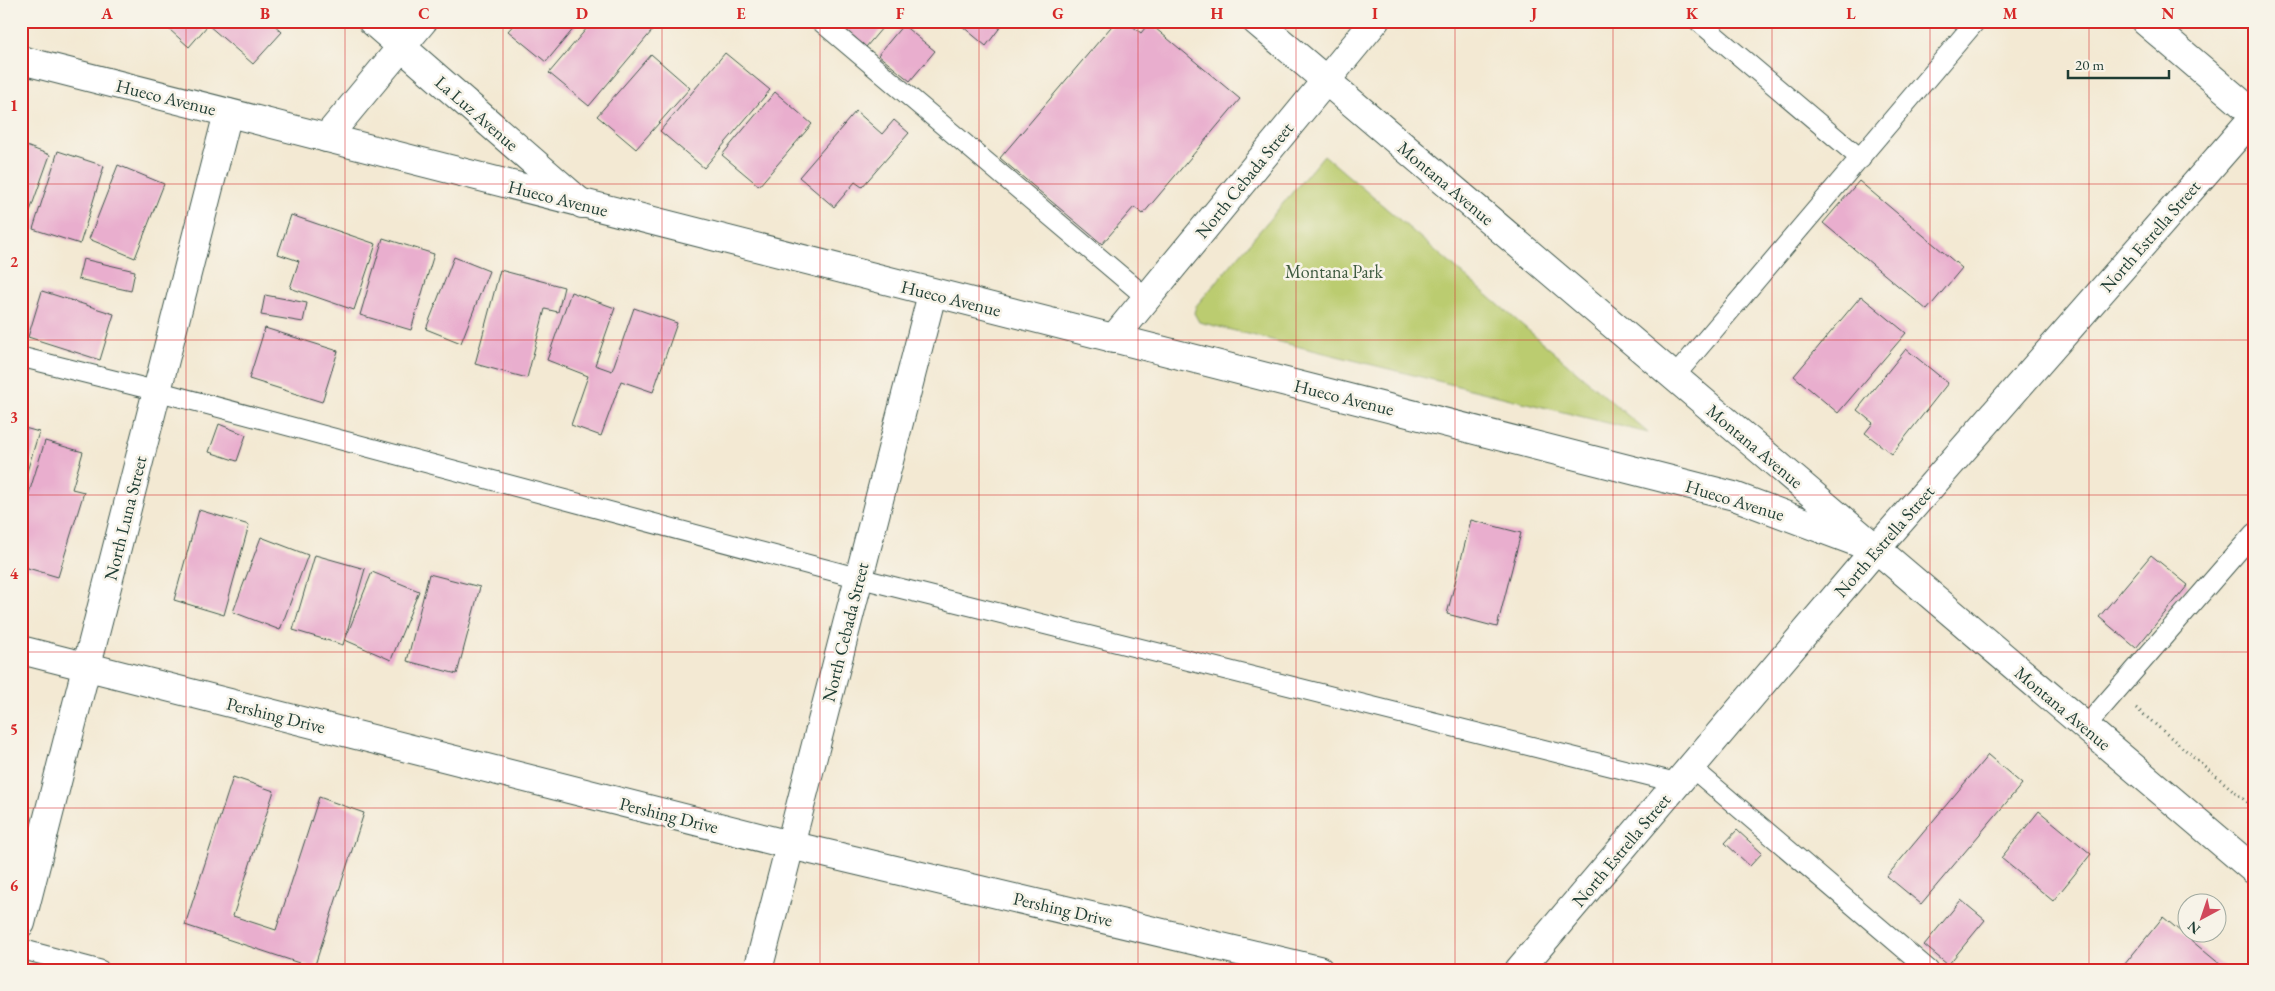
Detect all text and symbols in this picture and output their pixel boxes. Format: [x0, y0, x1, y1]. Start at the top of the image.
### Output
text: A [100, 3, 113, 24]
text: B [260, 3, 270, 24]
text: C [418, 3, 430, 24]
text: D [576, 3, 588, 24]
text: E [736, 3, 746, 24]
text: F [896, 3, 905, 24]
text: G [1052, 3, 1064, 24]
text: H [1211, 3, 1224, 24]
text: I [1372, 3, 1378, 24]
text: J [1529, 3, 1537, 24]
text: K [1686, 3, 1699, 24]
text: L [1846, 3, 1856, 24]
text: M [2003, 3, 2018, 24]
text: N [2162, 3, 2175, 24]
scale bar [2068, 48, 2169, 80]
text: 20 m [2075, 55, 2104, 74]
street label: La Luz Avenue [430, 70, 524, 156]
street label: Hueco Avenue [114, 73, 218, 121]
text: 1 [10, 95, 18, 116]
street label: North Cebada Street [1190, 117, 1298, 243]
street label: Montana Avenue [1393, 136, 1499, 230]
street label: Hueco Avenue [506, 174, 610, 222]
street label: North Estrella Street [2095, 175, 2205, 297]
text: 2 [10, 251, 19, 272]
park label: Montana Park [1285, 260, 1384, 283]
street label: Hueco Avenue [899, 274, 1003, 322]
street label: Hueco Avenue [1292, 373, 1396, 421]
street label: Montana Avenue [1702, 399, 1808, 493]
text: 3 [10, 407, 18, 428]
street label: North Luna Street [98, 453, 152, 583]
street label: Hueco Avenue [1683, 474, 1787, 526]
street label: North Estrella Street [1829, 480, 1939, 602]
street label: North Cebada Street [817, 559, 874, 704]
text: 4 [10, 563, 19, 584]
street label: Montana Avenue [2010, 661, 2116, 755]
street label: Pershing Drive [224, 692, 328, 738]
text: 5 [10, 719, 18, 740]
street label: North Estrella Street [1567, 788, 1675, 912]
street label: Pershing Drive [617, 792, 721, 838]
text: 6 [10, 875, 19, 896]
street label: Pershing Drive [1011, 886, 1115, 932]
north arrow [2178, 894, 2228, 944]
text: N [2183, 917, 2204, 938]

